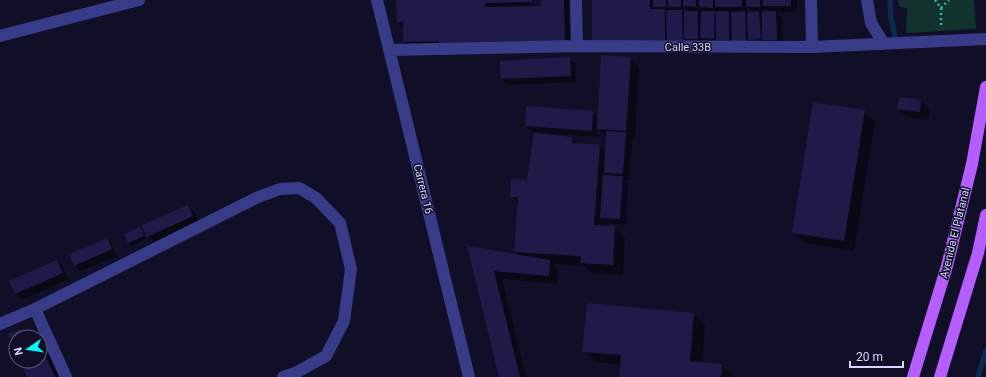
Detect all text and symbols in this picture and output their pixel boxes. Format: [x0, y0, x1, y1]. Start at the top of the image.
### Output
street label: Calle 33B [665, 41, 711, 54]
street label: Carrera 16 [411, 163, 435, 215]
street label: Avenida El Platanal [937, 186, 973, 280]
north arrow [8, 329, 48, 369]
scale bar [850, 343, 903, 369]
text: N [11, 346, 26, 356]
text: 20 m [856, 350, 883, 364]

